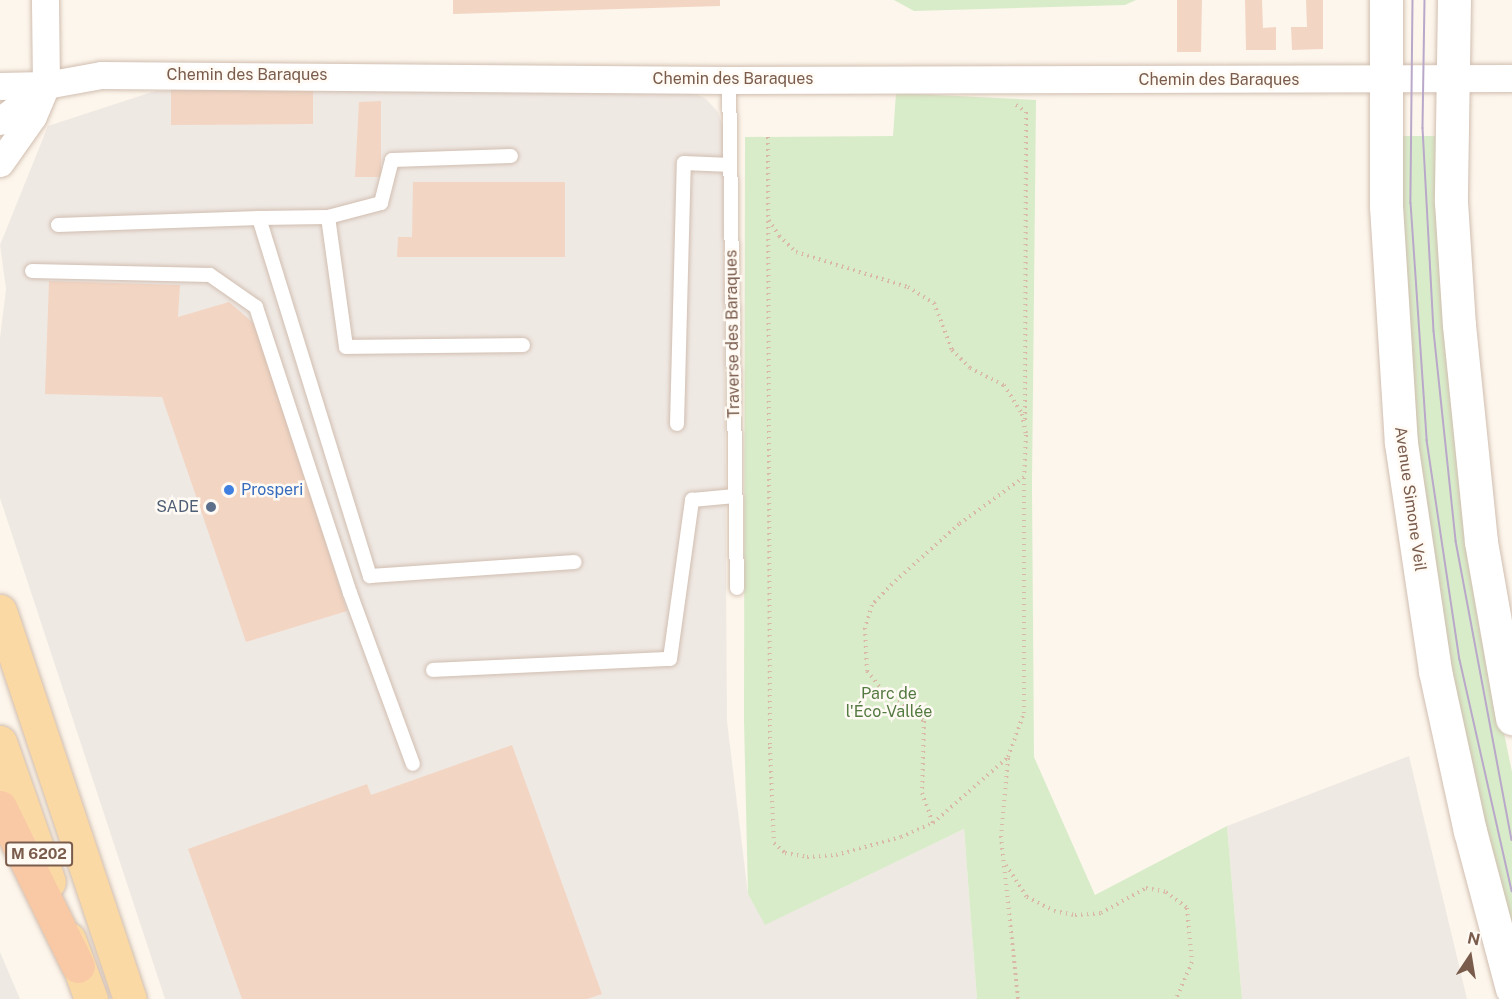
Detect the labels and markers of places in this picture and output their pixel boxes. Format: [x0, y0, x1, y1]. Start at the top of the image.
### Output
place label: Prosperi [241, 480, 303, 500]
marker: Prosperi [222, 483, 236, 497]
place label: SADE [156, 497, 199, 517]
marker: SADE [204, 500, 218, 514]

